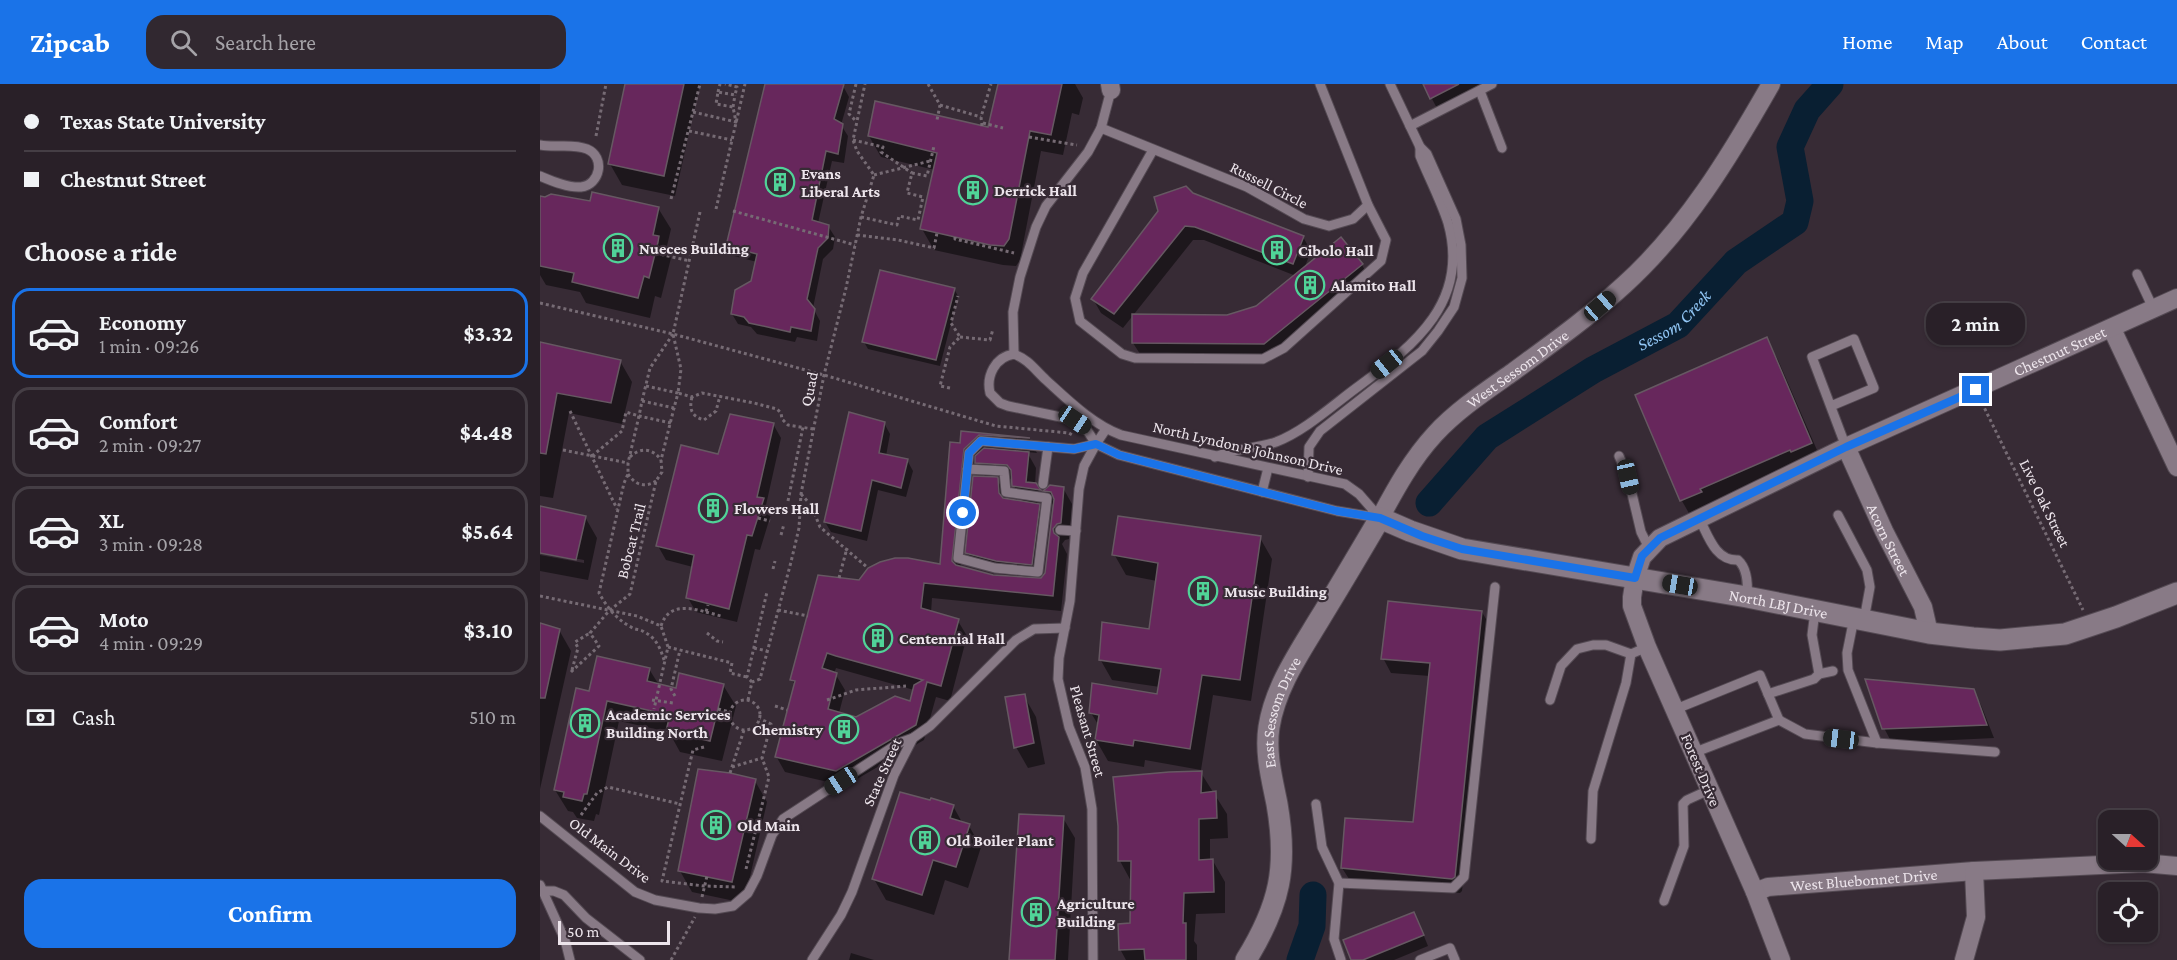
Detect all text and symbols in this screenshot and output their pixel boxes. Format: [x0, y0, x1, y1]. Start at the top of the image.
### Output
search box [146, 15, 566, 69]
icon: search [167, 26, 200, 59]
text: Zipcab [30, 27, 110, 58]
text: Search here [215, 30, 316, 55]
text: Home [1842, 30, 1892, 54]
text: Map [1925, 30, 1964, 54]
text: About [1997, 30, 2048, 54]
text: Contact [2081, 30, 2147, 54]
text: Texas State University [60, 109, 266, 134]
street label: Russell Circle [1227, 158, 1311, 212]
place label: Evans Liberal Arts [801, 165, 881, 200]
building icon: Evans Liberal Arts [764, 166, 796, 198]
text: Chestnut Street [60, 167, 206, 192]
building icon: Derrick Hall [957, 174, 989, 206]
place label: Derrick Hall [994, 182, 1077, 199]
building icon: Nueces Building [602, 232, 634, 264]
building icon: Cibolo Hall [1261, 234, 1293, 266]
text: Choose a ride [24, 237, 177, 267]
place label: Nueces Building [639, 240, 749, 257]
place label: Cibolo Hall [1298, 242, 1374, 259]
building icon: Alamito Hall [1294, 269, 1326, 301]
place label: Alamito Hall [1330, 277, 1417, 294]
water label: Sessom Creek [1634, 285, 1716, 355]
car [1581, 287, 1619, 325]
callout: 2 min [1926, 303, 2026, 345]
icon: car [27, 306, 81, 360]
text: Economy [99, 310, 186, 335]
text: 2 min [1951, 313, 2000, 335]
text: $3.32 [464, 321, 513, 346]
street label: Chestnut Street [2011, 322, 2109, 379]
street label: West Sessom Drive [1463, 326, 1571, 411]
text: 1 min · 09:26 [99, 335, 199, 357]
car [1367, 346, 1407, 382]
street label: Quad [797, 370, 821, 408]
route end [1962, 376, 1989, 403]
car [1055, 402, 1095, 438]
icon: car [27, 405, 81, 459]
text: Comfort [99, 409, 177, 434]
street label: North Lyndon B Johnson Drive [1151, 418, 1345, 479]
text: $4.48 [460, 420, 513, 445]
text: 2 min · 09:27 [99, 434, 201, 456]
street label: Live Oak Street [2016, 456, 2074, 550]
car [1615, 457, 1641, 497]
building icon: Flowers Hall [697, 492, 729, 524]
route start [949, 499, 976, 526]
place label: Flowers Hall [734, 500, 819, 517]
street label: Acorn Street [1864, 501, 1914, 579]
street label: Bobcat Trail [613, 502, 649, 580]
icon: car [27, 504, 81, 558]
text: XL [99, 508, 124, 533]
text: $5.64 [462, 519, 513, 544]
text: 3 min · 09:28 [99, 533, 203, 555]
car [1661, 573, 1699, 597]
building icon: Music Building [1187, 575, 1219, 607]
place label: Music Building [1224, 583, 1327, 600]
street label: North LBJ Drive [1728, 586, 1829, 621]
icon: car [27, 603, 81, 657]
text: Moto [99, 607, 149, 632]
text: $3.10 [464, 618, 513, 643]
building icon: Centennial Hall [862, 622, 894, 654]
place label: Centennial Hall [899, 630, 1005, 647]
text: 4 min · 09:29 [99, 632, 203, 654]
street label: East Sessom Drive [1259, 654, 1304, 770]
street label: Pleasant Street [1067, 683, 1109, 780]
icon: cash [24, 701, 57, 734]
text: Cash [72, 705, 116, 730]
text: 510 m [469, 706, 516, 728]
place label: Academic Services Building North [605, 706, 731, 741]
building icon: Academic Services Building North [569, 707, 601, 739]
building icon: Chemistry [828, 713, 860, 745]
place label: Chemistry [752, 721, 823, 738]
car [1822, 728, 1860, 750]
street label: Forest Drive [1678, 731, 1724, 809]
street label: State Street [859, 735, 905, 809]
car [821, 764, 861, 798]
building icon: Old Main [700, 809, 732, 841]
north arrow [2098, 810, 2158, 870]
map controls [2098, 810, 2158, 942]
street label: Old Main Drive [566, 814, 654, 886]
place label: Old Main [737, 817, 800, 834]
building icon: Old Boiler Plant [909, 824, 941, 856]
place label: Old Boiler Plant [946, 832, 1054, 849]
street label: West Bluebonnet Drive [1790, 865, 1938, 894]
button: Confirm [24, 879, 516, 948]
button: locate [2098, 882, 2158, 942]
place label: Agriculture Building [1056, 895, 1135, 930]
building icon: Agriculture Building [1020, 896, 1052, 928]
scale bar [558, 918, 670, 946]
text: 50 m [567, 923, 599, 940]

